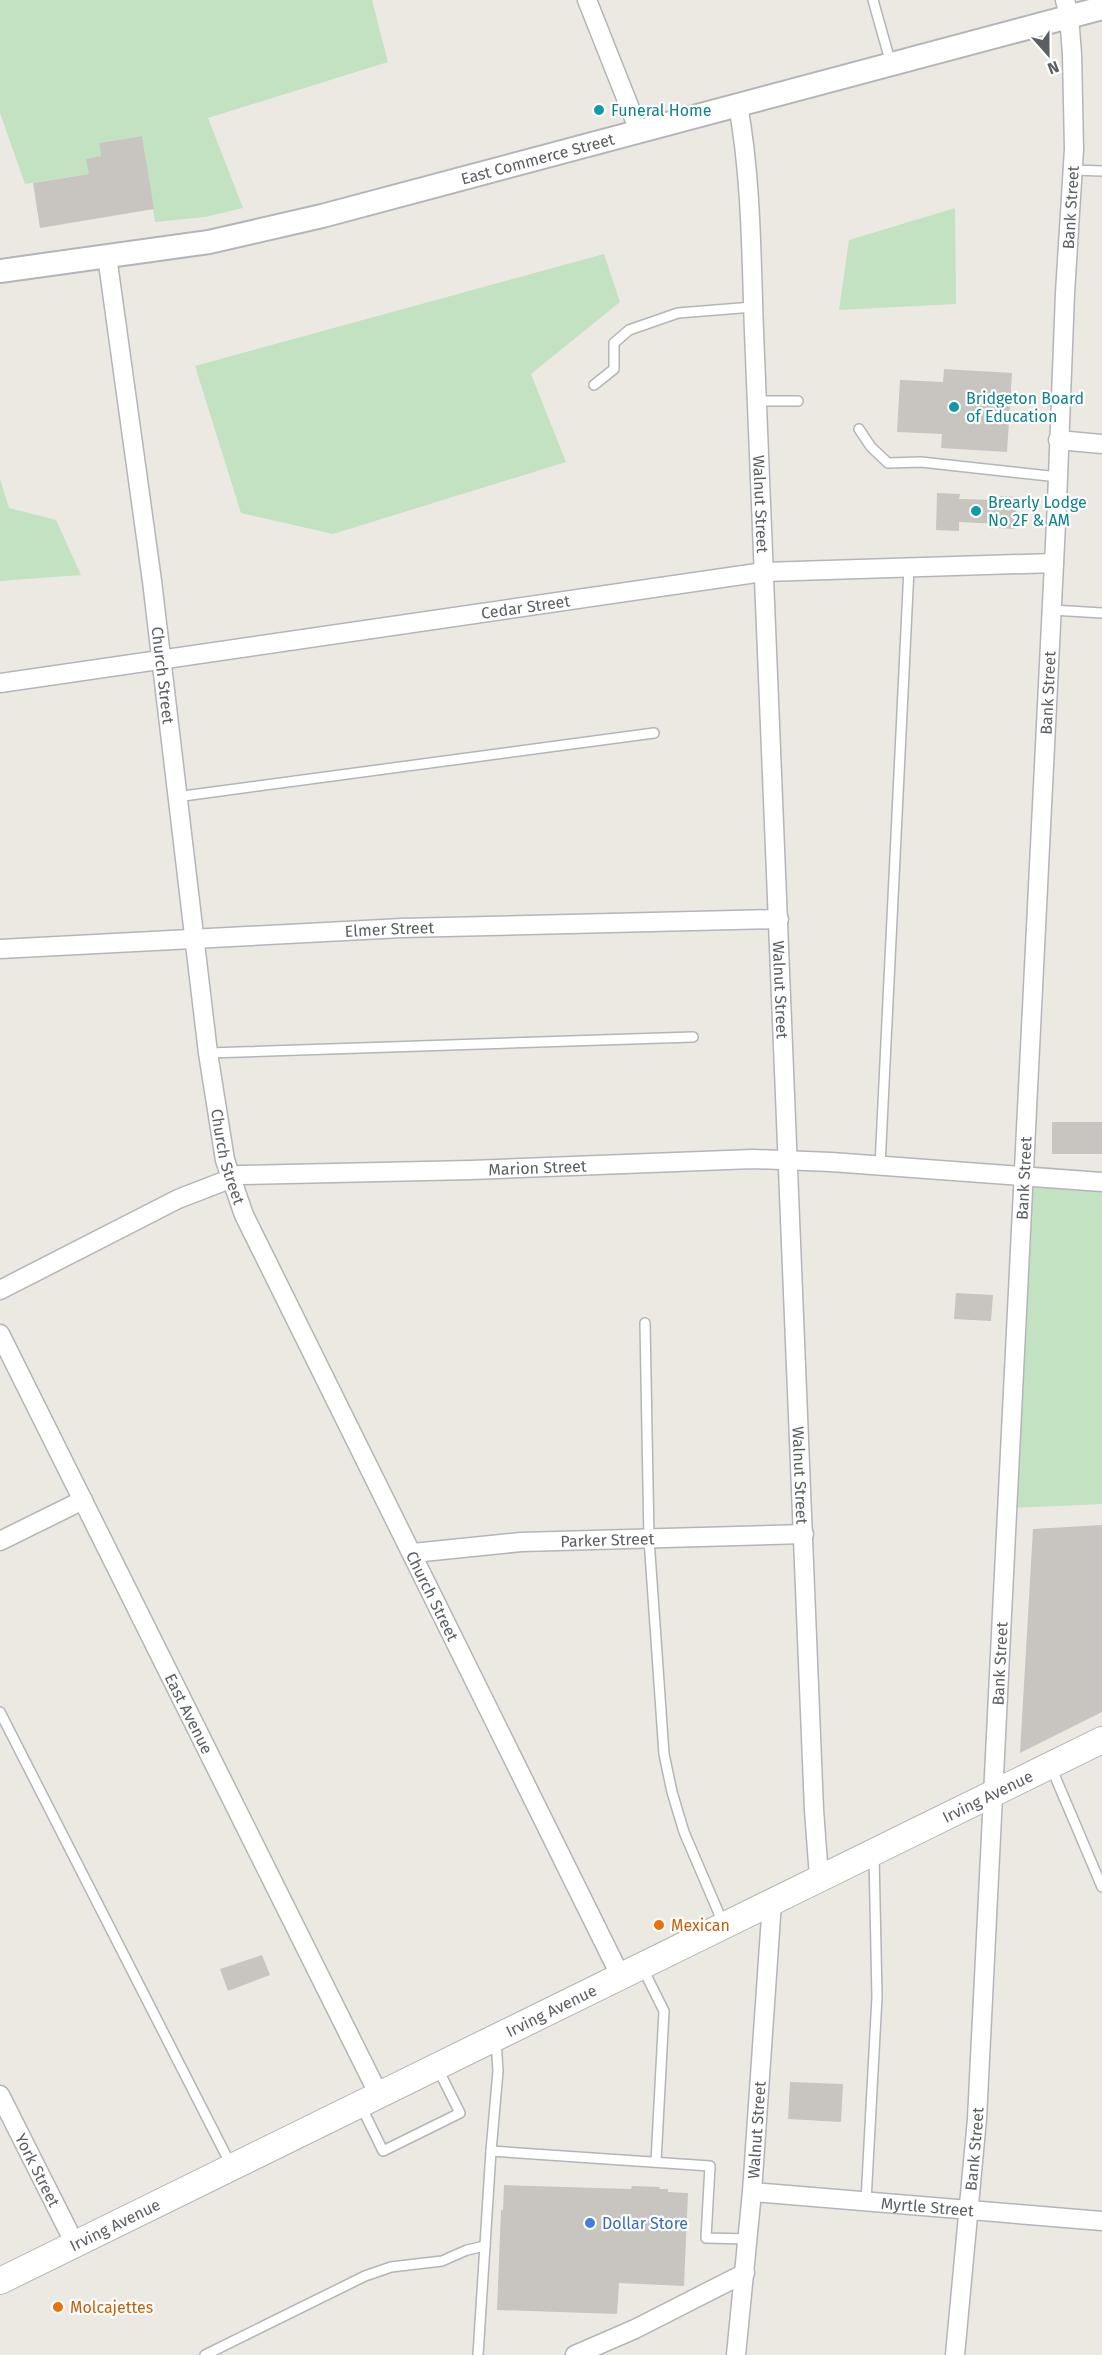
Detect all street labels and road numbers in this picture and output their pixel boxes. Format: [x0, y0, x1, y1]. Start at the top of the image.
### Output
street label: East Commerce Street [459, 129, 617, 189]
street label: Bank Street [1059, 165, 1083, 250]
street label: Walnut Street [749, 455, 772, 554]
street label: Cedar Street [480, 591, 571, 623]
street label: Church Street [147, 626, 178, 725]
street label: Bank Street [1037, 650, 1060, 735]
street label: Elmer Street [344, 918, 435, 941]
street label: Walnut Street [769, 940, 792, 1039]
street label: Church Street [207, 1107, 249, 1207]
street label: Bank Street [1013, 1136, 1036, 1221]
street label: Marion Street [488, 1156, 587, 1179]
street label: Walnut Street [788, 1426, 811, 1525]
street label: Parker Street [560, 1529, 655, 1551]
street label: Church Street [402, 1548, 462, 1645]
street label: Bank Street [988, 1621, 1012, 1706]
street label: East Avenue [161, 1670, 217, 1757]
street label: Irving Avenue [939, 1766, 1036, 1827]
street label: Irving Avenue [503, 1981, 600, 2041]
street label: Walnut Street [744, 2080, 770, 2180]
street label: Bank Street [961, 2106, 988, 2192]
street label: York Street [11, 2131, 64, 2210]
street label: Myrtle Street [880, 2194, 975, 2220]
street label: Irving Avenue [67, 2195, 163, 2255]

